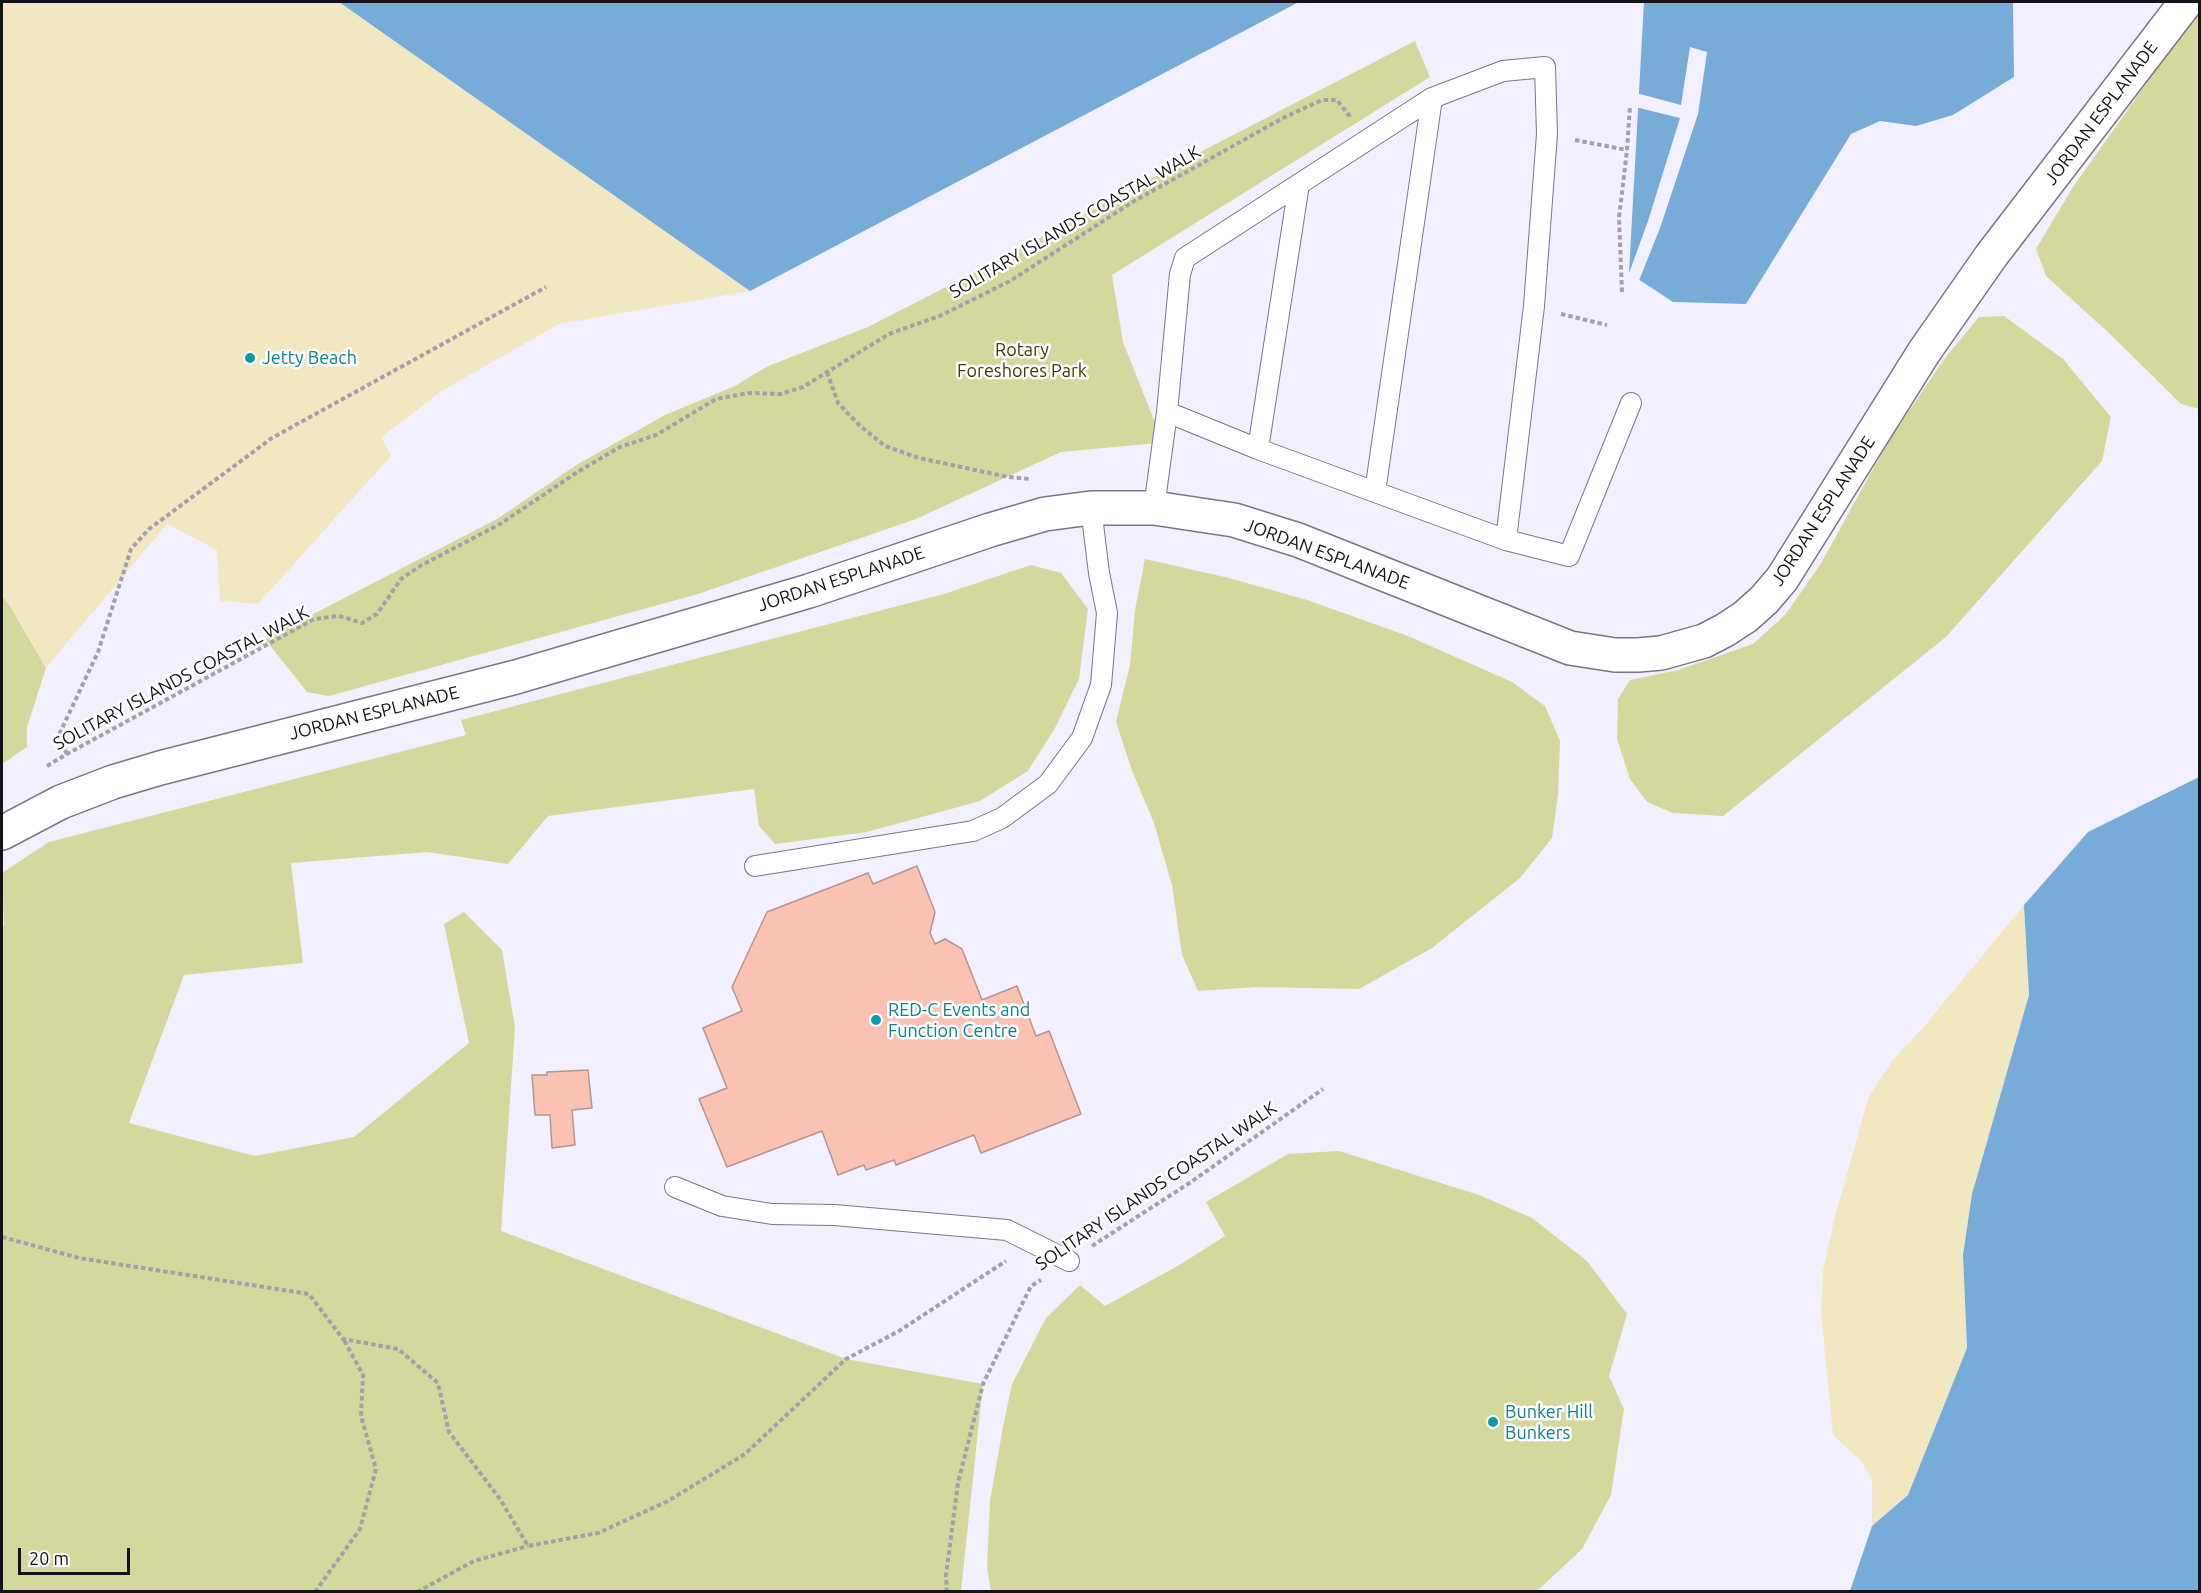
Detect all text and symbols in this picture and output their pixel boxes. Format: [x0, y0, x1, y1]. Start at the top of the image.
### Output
street label: JORDAN ESPLANADE [2040, 37, 2162, 189]
street label: SOLITARY ISLANDS COASTAL WALK [946, 141, 1204, 303]
park label: Rotary Foreshores Park [957, 339, 1087, 382]
place label: Jetty Beach [262, 347, 357, 369]
marker: Jetty Beach [243, 351, 257, 365]
street label: JORDAN ESPLANADE [1766, 432, 1880, 590]
street label: JORDAN ESPLANADE [1241, 514, 1413, 594]
street label: JORDAN ESPLANADE [755, 542, 927, 616]
street label: SOLITARY ISLANDS COASTAL WALK [50, 601, 312, 755]
street label: JORDAN ESPLANADE [287, 681, 461, 745]
place label: RED-C Events and Function Centre [888, 999, 1030, 1042]
marker: RED-C Events and Function Centre [869, 1013, 883, 1027]
street label: SOLITARY ISLANDS COASTAL WALK [1031, 1097, 1281, 1275]
place label: Bunker Hill Bunkers [1505, 1401, 1593, 1444]
marker: Bunker Hill Bunkers [1486, 1415, 1500, 1429]
scale bar [21, 1536, 134, 1574]
text: 20 m [29, 1548, 69, 1568]

